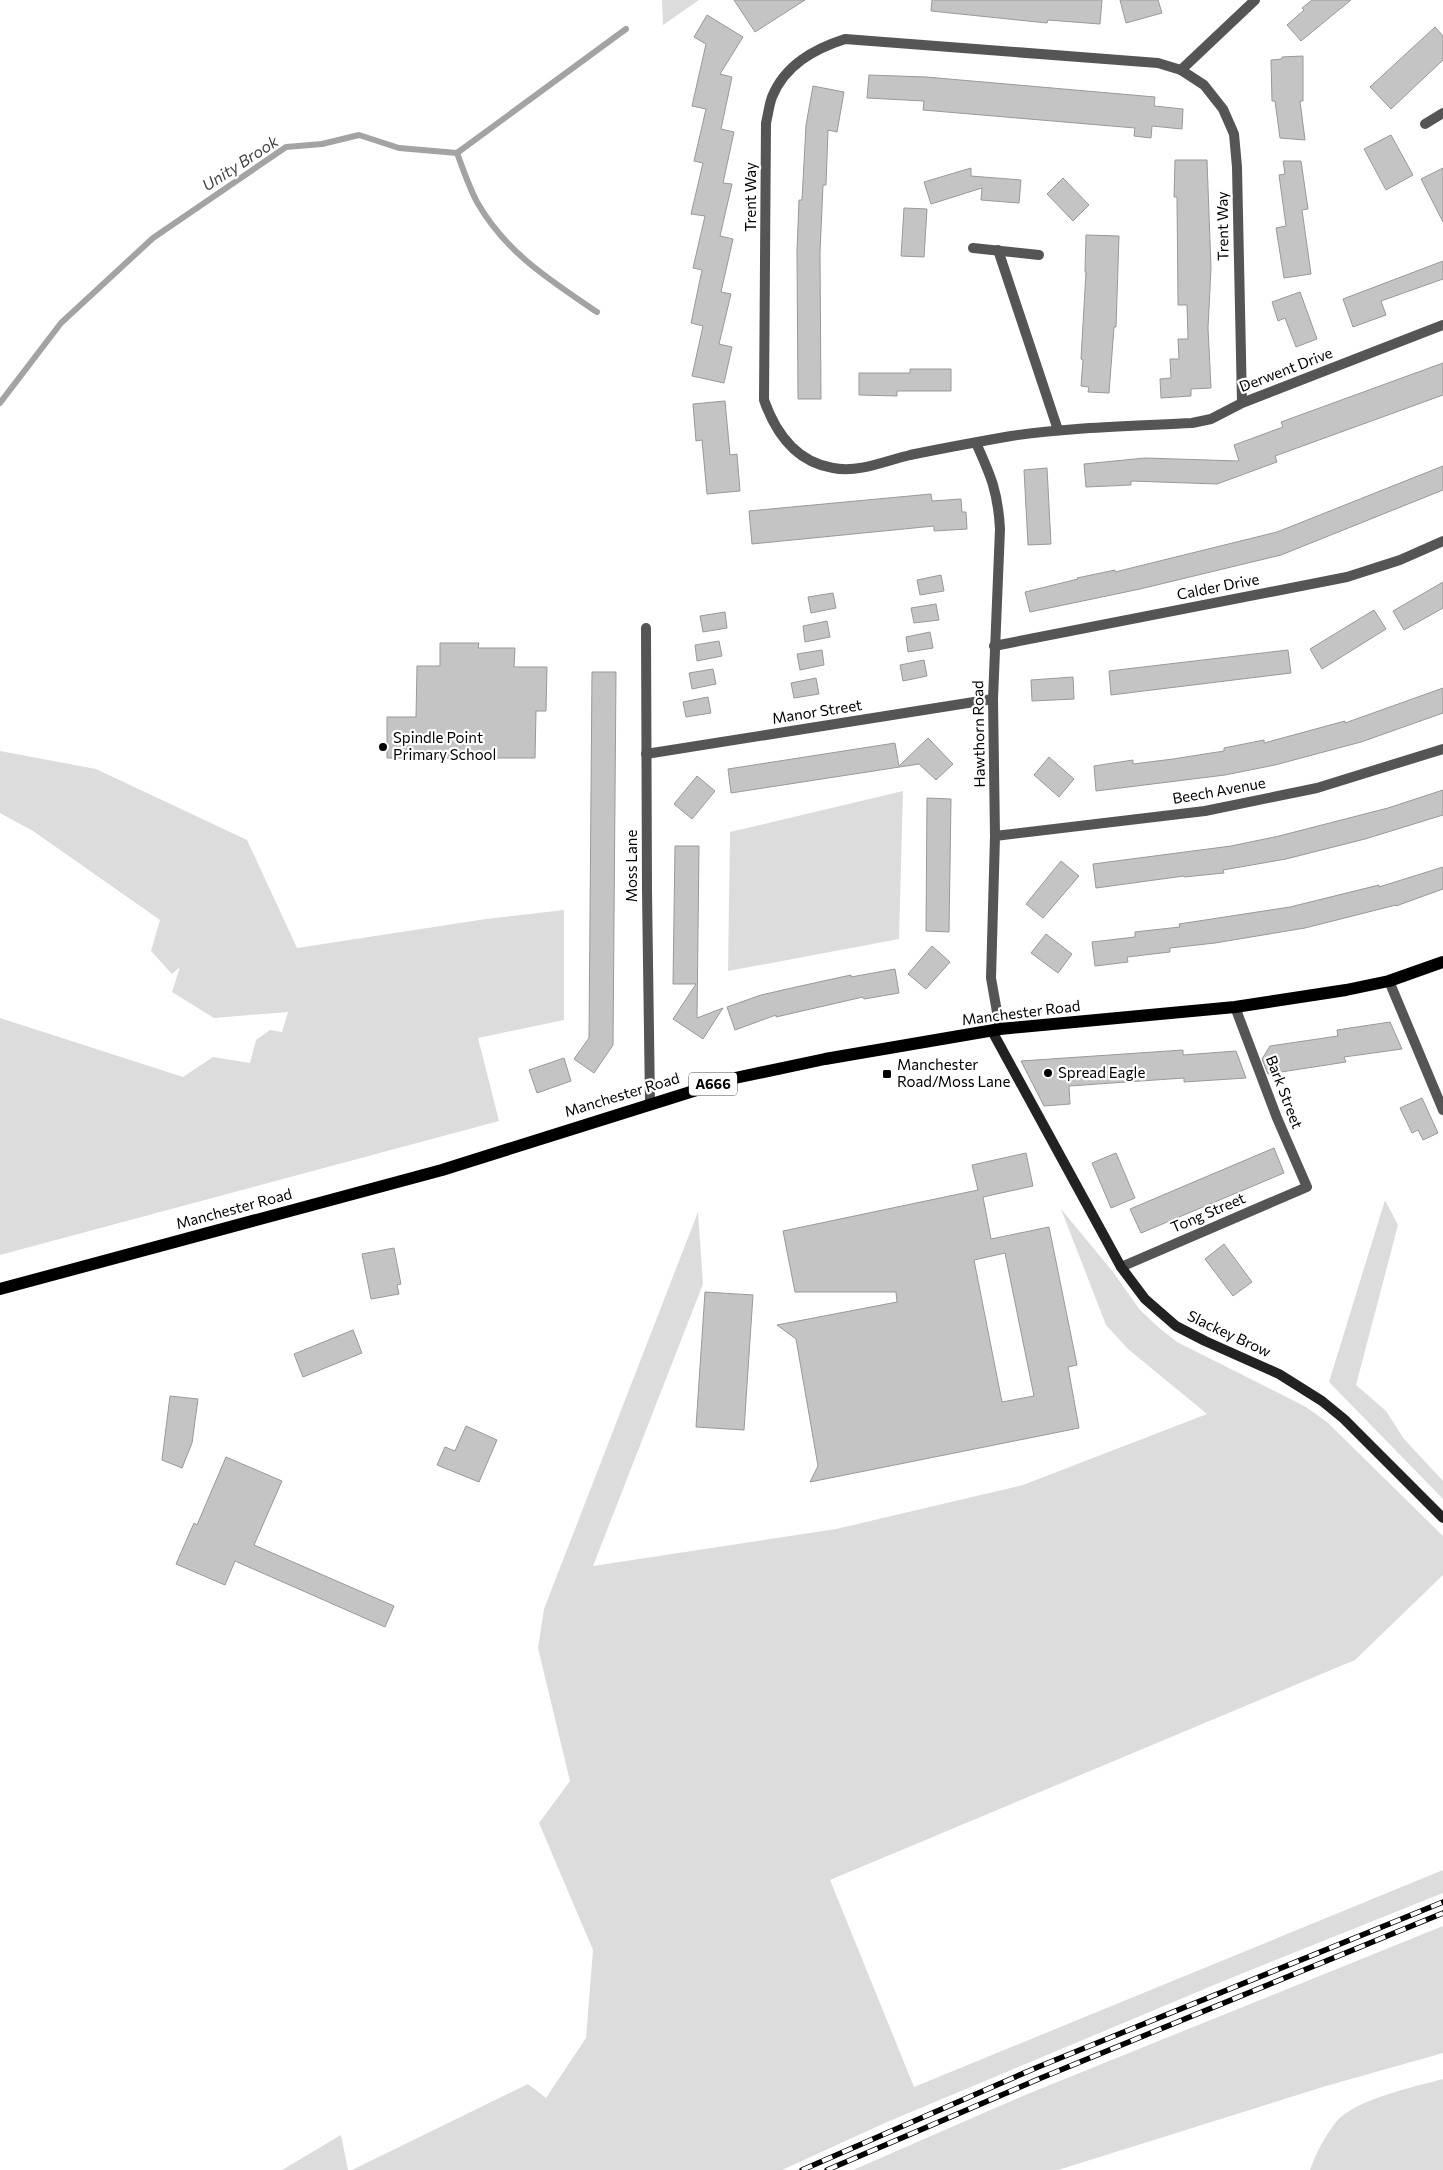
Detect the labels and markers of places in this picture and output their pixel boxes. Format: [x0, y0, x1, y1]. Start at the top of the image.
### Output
place label: Spindle Point Primary School [393, 728, 496, 763]
marker: Spindle Point Primary School [377, 741, 389, 753]
place label: Manchester Road/Moss Lane [897, 1055, 1010, 1090]
place label: Spread Eagle [1058, 1063, 1145, 1081]
marker: Spread Eagle [1042, 1067, 1054, 1079]
marker: Manchester Road/Moss Lane [881, 1068, 893, 1080]

